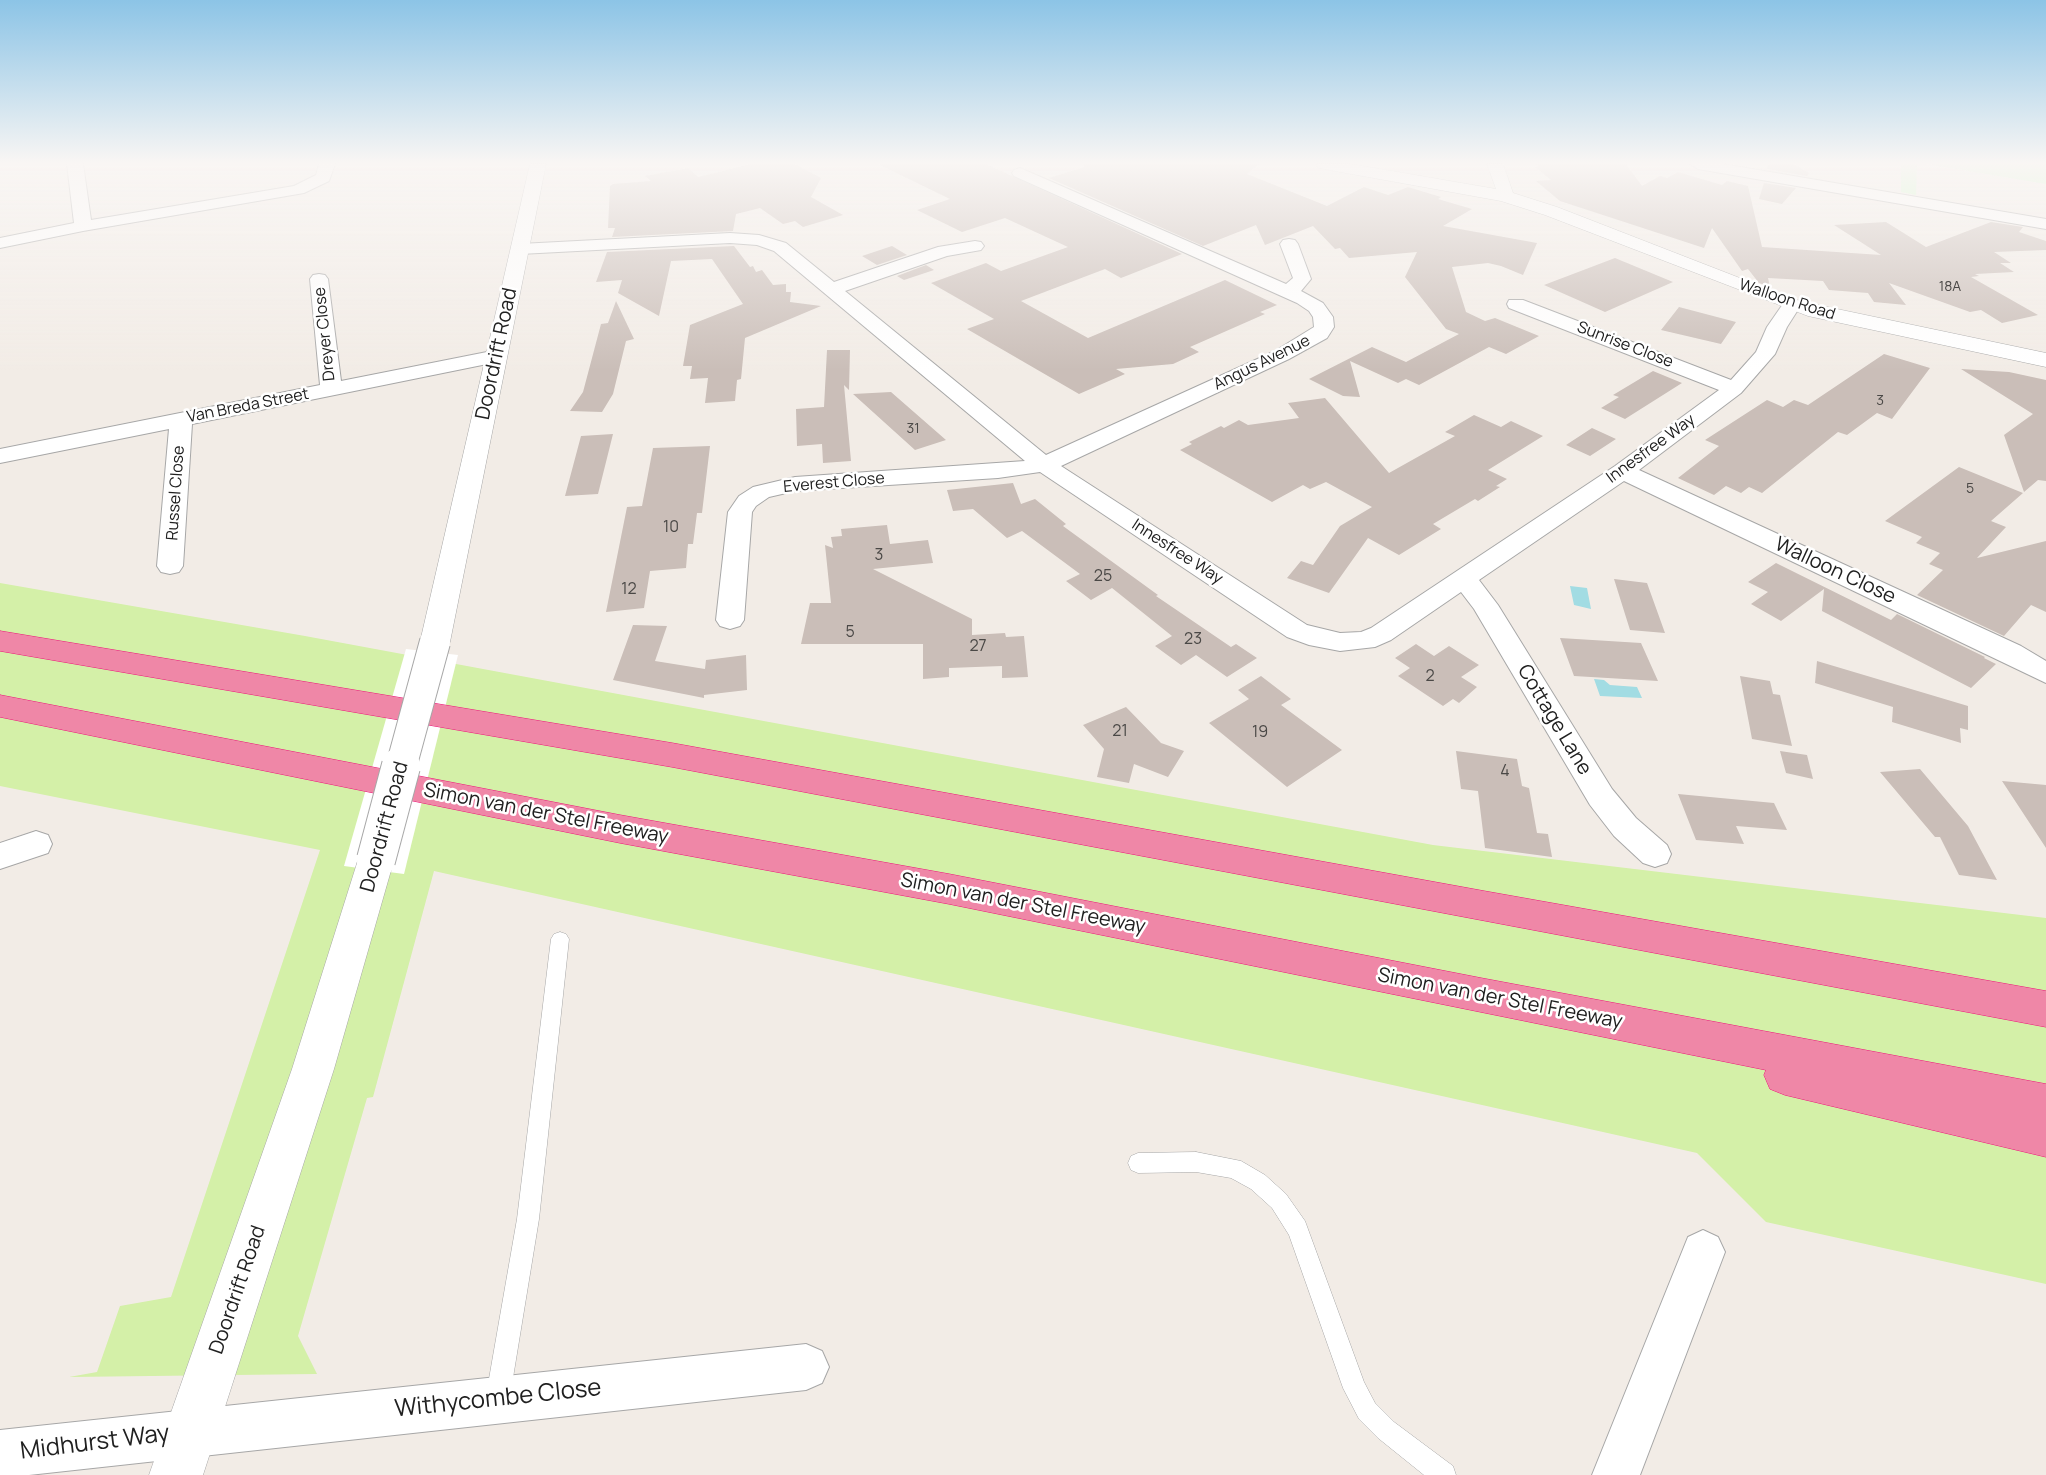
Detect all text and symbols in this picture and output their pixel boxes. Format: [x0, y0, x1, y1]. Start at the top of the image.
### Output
street label: Walloon Road [1736, 275, 1838, 325]
house number: 18A [1939, 279, 1961, 295]
street label: Dreyer Close [311, 286, 339, 382]
street label: Doordrift Road [471, 286, 523, 422]
street label: Sunrise Close [1574, 318, 1676, 372]
street label: Angus Avenue [1211, 331, 1313, 395]
street label: Van Breda Street [185, 385, 311, 427]
house number: 3 [1876, 393, 1884, 409]
street label: Innesfree Way [1603, 410, 1699, 488]
house number: 31 [906, 421, 920, 437]
street label: Russel Close [163, 445, 189, 541]
street label: Everest Close [783, 469, 885, 497]
house number: 5 [1966, 481, 1974, 497]
street label: Innesfree Way [1128, 515, 1226, 589]
house number: 10 [663, 518, 679, 538]
street label: Walloon Close [1771, 533, 1899, 609]
house number: 3 [875, 546, 883, 566]
house number: 25 [1094, 567, 1112, 587]
house number: 12 [621, 580, 637, 600]
house number: 5 [845, 623, 855, 643]
house number: 23 [1184, 630, 1202, 650]
house number: 27 [969, 637, 987, 657]
street label: Cottage Lane [1512, 660, 1596, 780]
house number: 2 [1425, 667, 1435, 687]
house number: 21 [1112, 722, 1128, 742]
house number: 19 [1252, 723, 1268, 743]
street label: Doordrift Road [356, 759, 414, 895]
house number: 4 [1500, 762, 1510, 782]
street label: Simon van der Stel Freeway [421, 778, 671, 850]
street label: Simon van der Stel Freeway [898, 868, 1148, 940]
street label: Simon van der Stel Freeway [1375, 963, 1625, 1035]
street label: Doordrift Road [205, 1223, 271, 1357]
street label: Withycombe Close [393, 1374, 603, 1424]
street label: Midhurst Way [19, 1420, 171, 1466]

